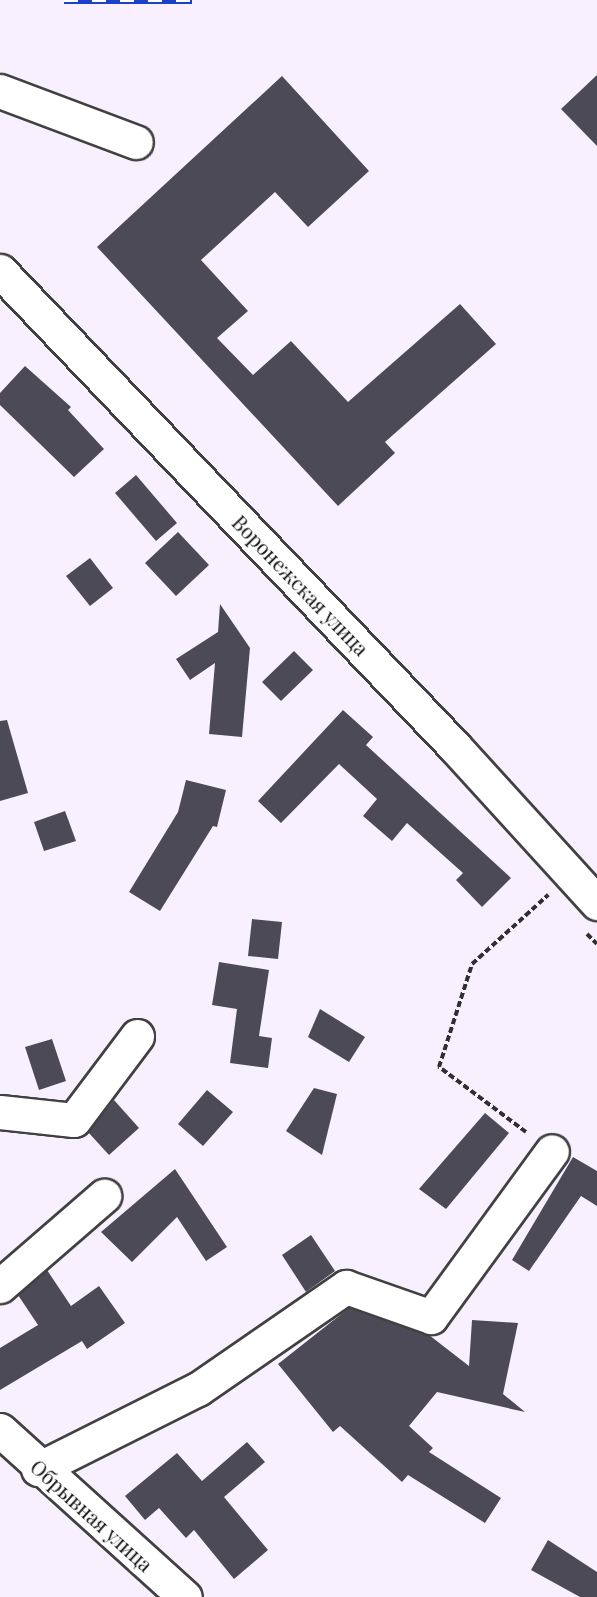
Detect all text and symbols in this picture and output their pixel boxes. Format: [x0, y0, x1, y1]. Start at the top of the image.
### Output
street label: Воронежская улица [228, 510, 374, 660]
street label: Обрывная улица [26, 1454, 158, 1576]

